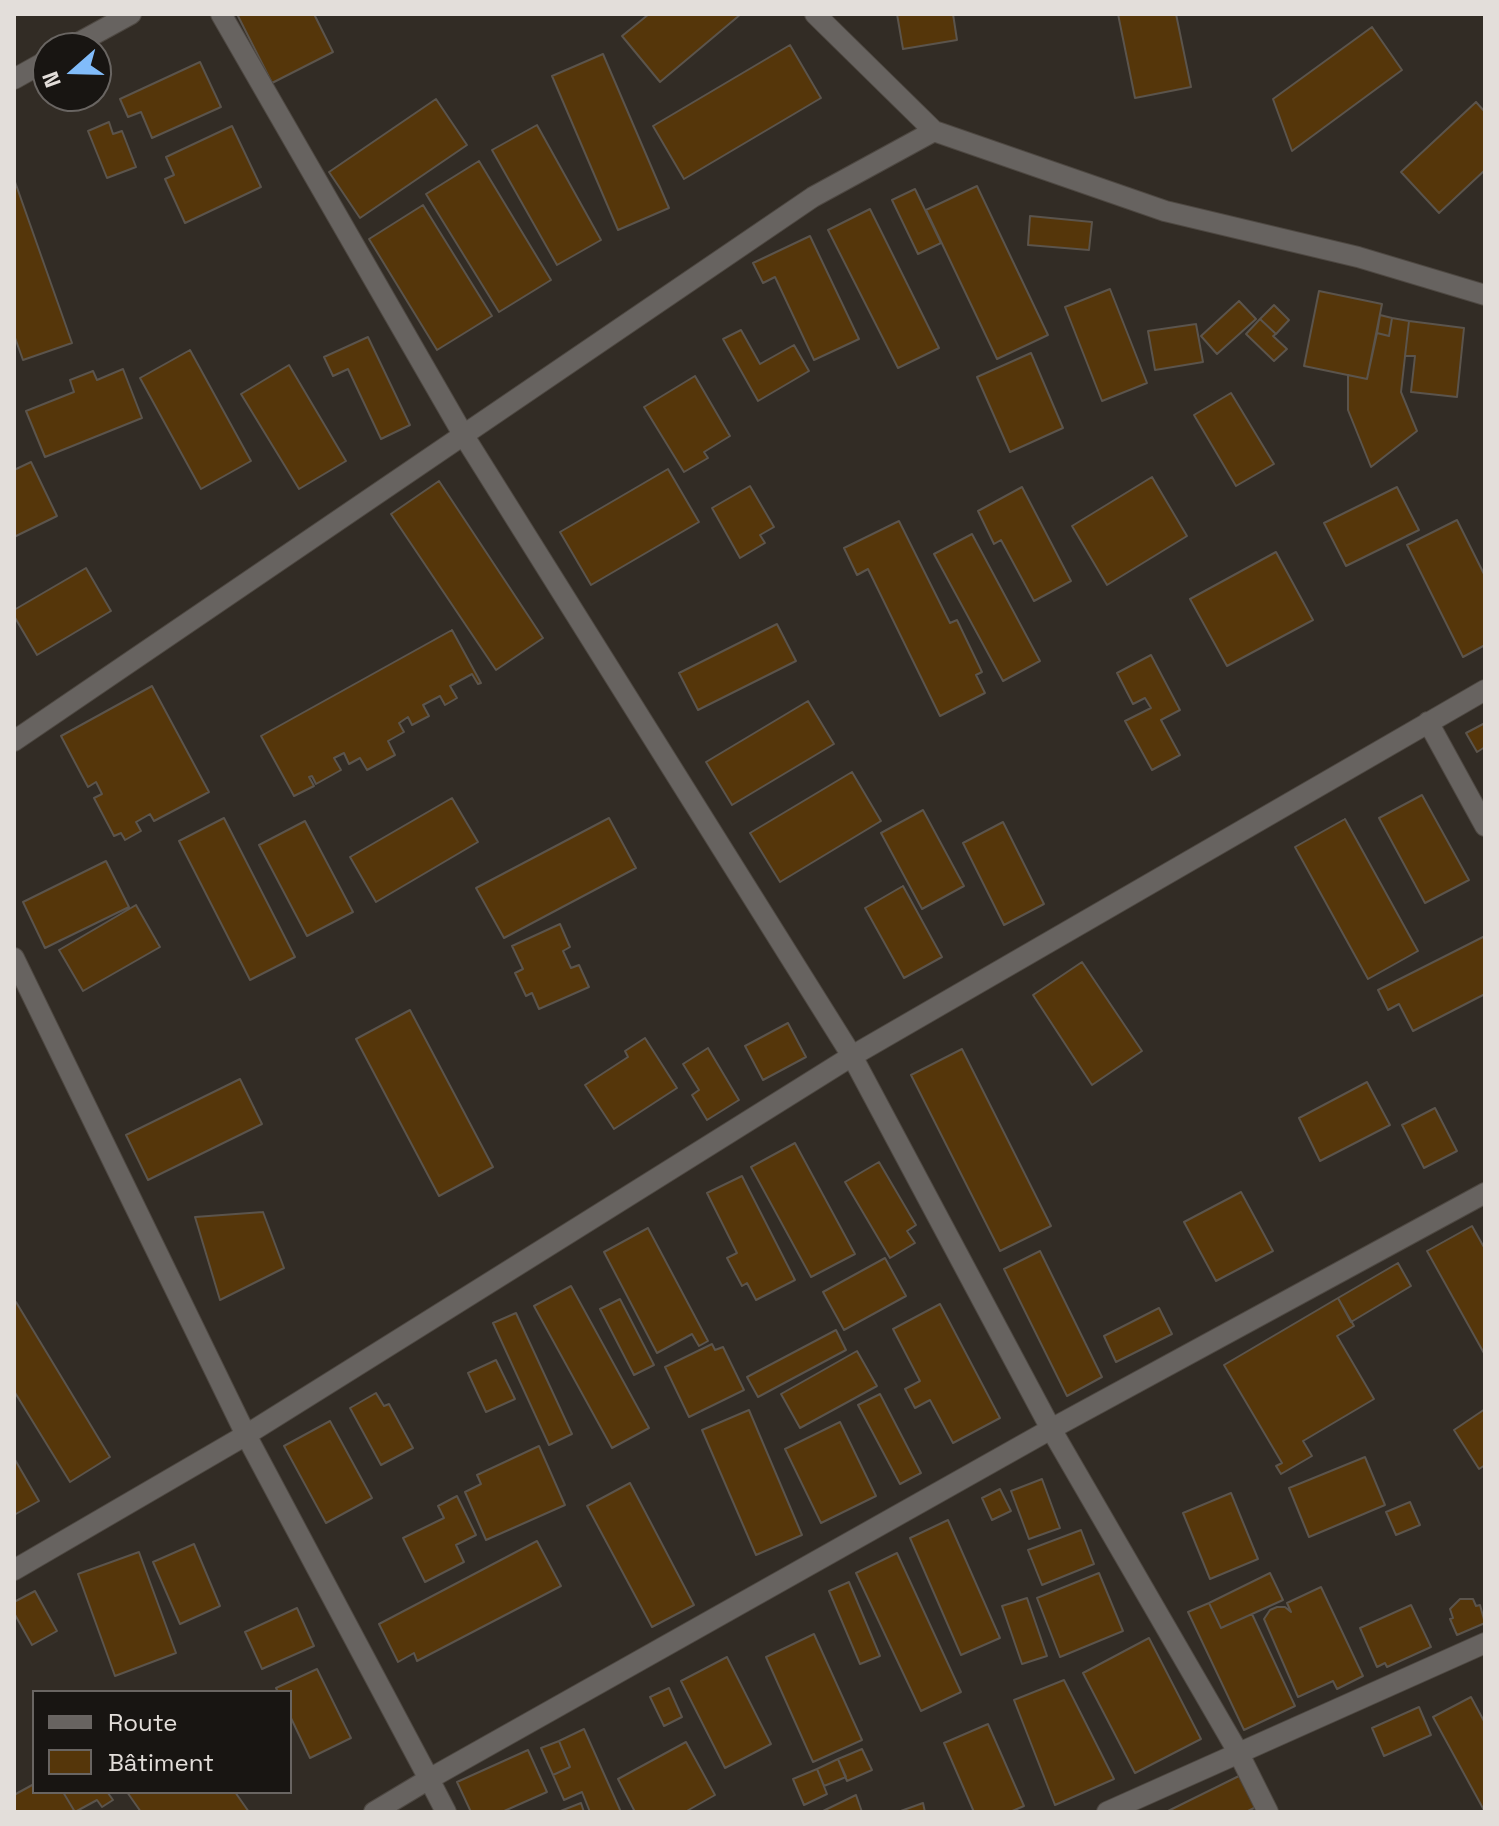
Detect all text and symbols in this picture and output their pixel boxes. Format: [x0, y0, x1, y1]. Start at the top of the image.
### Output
north arrow [32, 32, 112, 112]
text: N [36, 68, 67, 91]
legend [32, 1690, 292, 1794]
text: Route [108, 1707, 177, 1738]
text: Bâtiment [108, 1747, 214, 1778]

